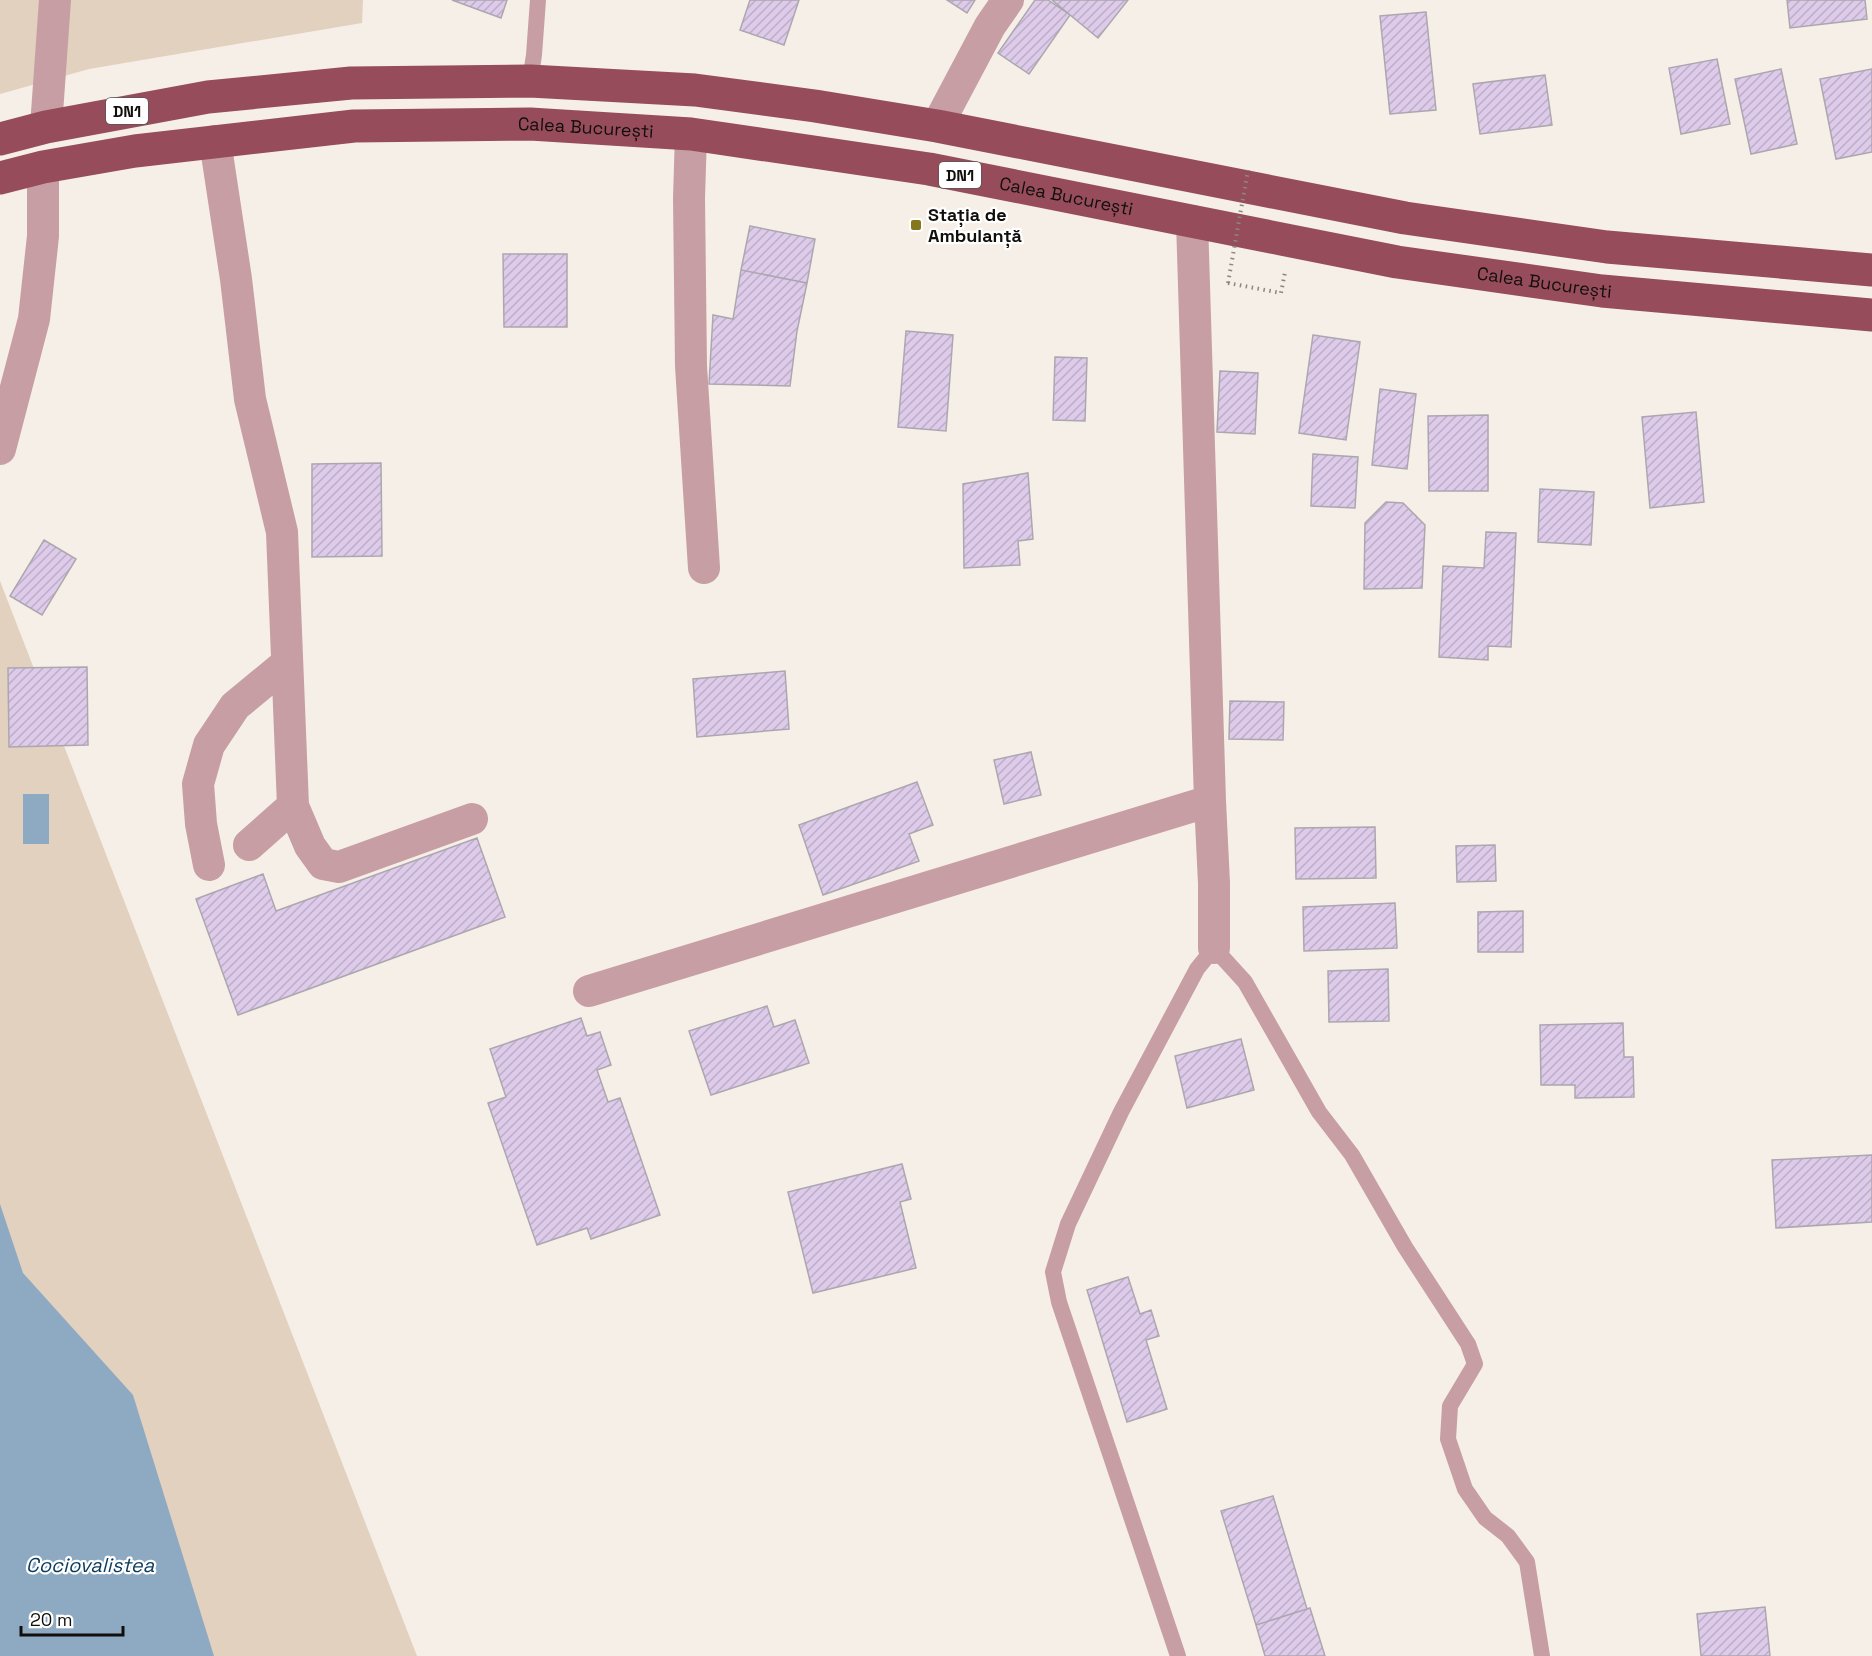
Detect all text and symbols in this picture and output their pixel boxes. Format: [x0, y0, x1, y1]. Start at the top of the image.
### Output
road number: DN1 [106, 98, 148, 124]
street label: Calea București [518, 112, 654, 143]
road number: DN1 [939, 162, 981, 188]
street label: Calea București [997, 171, 1135, 220]
place label: Stația de Ambulanță [928, 203, 1023, 249]
marker: Stația de Ambulanță [909, 218, 923, 232]
street label: Calea București [1476, 261, 1613, 303]
water label: Cociovalistea [26, 1552, 155, 1578]
scale bar [21, 1599, 123, 1637]
text: 20 m [30, 1608, 73, 1631]

